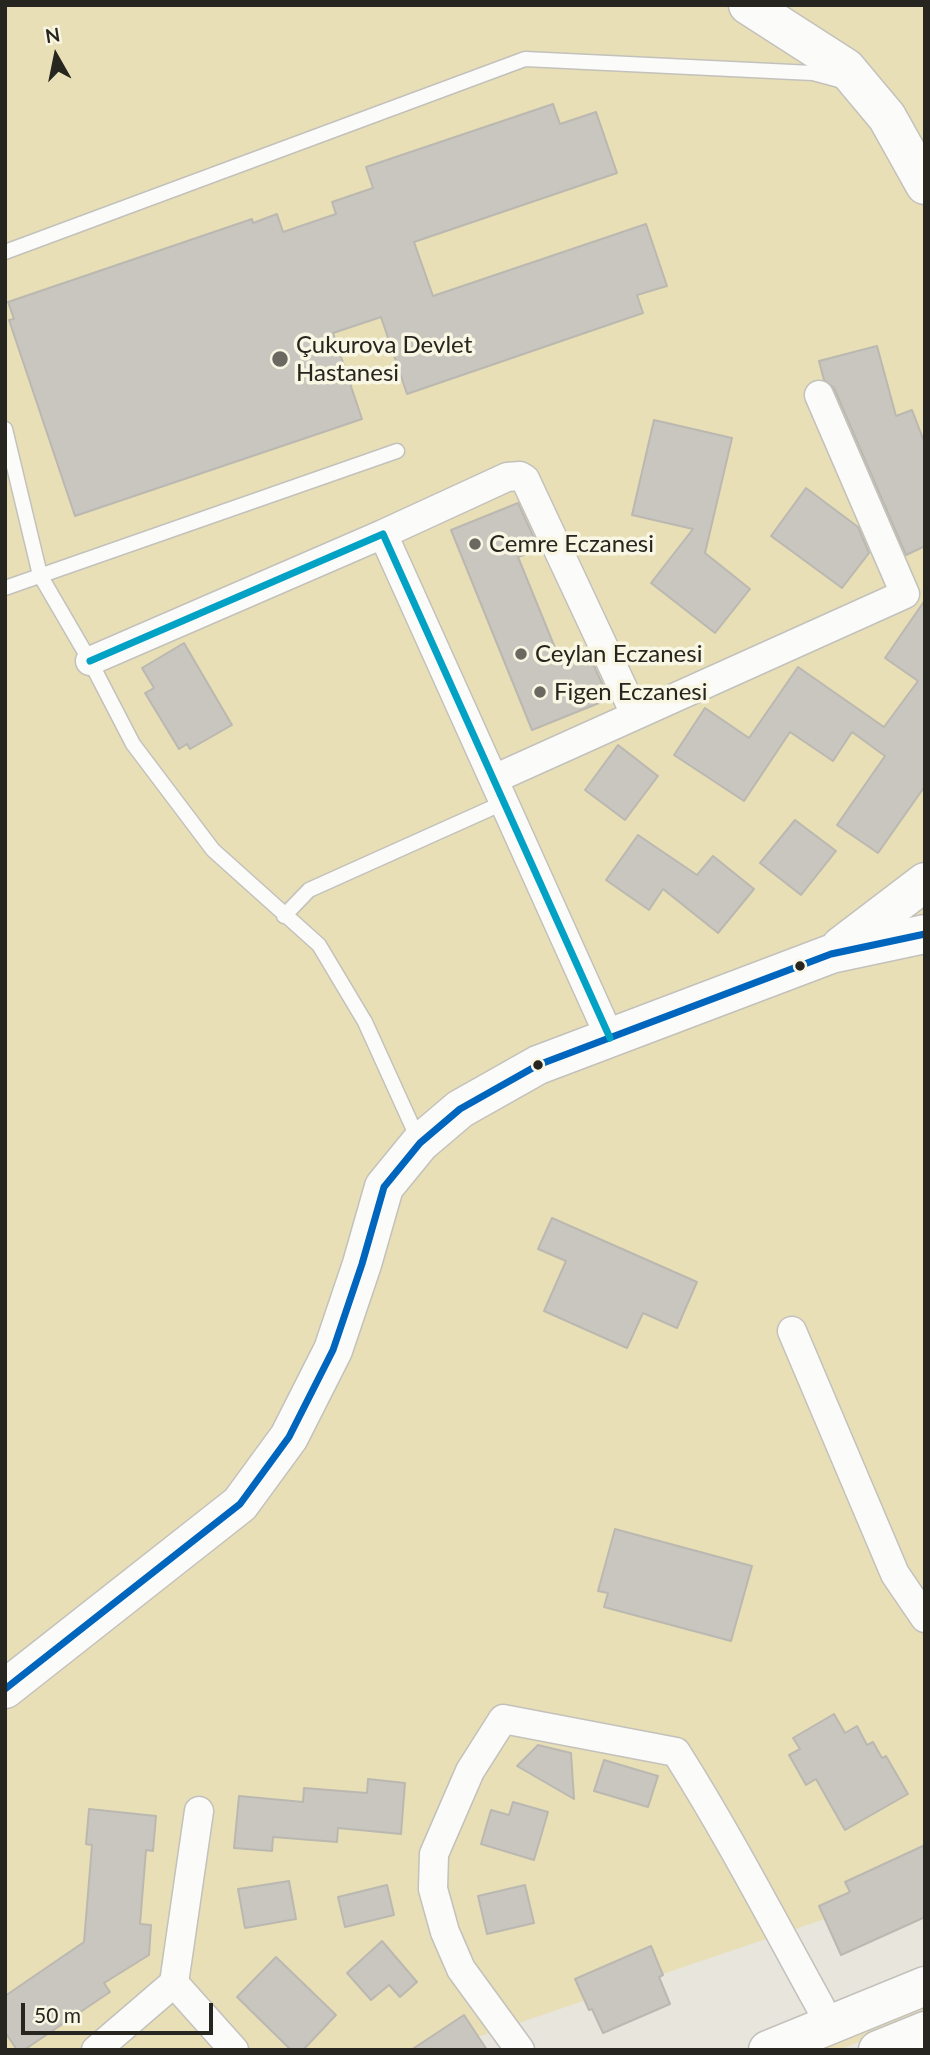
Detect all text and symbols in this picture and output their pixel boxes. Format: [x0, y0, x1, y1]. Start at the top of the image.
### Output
north arrow [21, 21, 91, 91]
text: N [44, 22, 62, 47]
place label: Çukurova Devlet Hastanesi [296, 331, 472, 387]
marker: Çukurova Devlet Hastanesi [270, 349, 290, 369]
place label: Cemre Eczanesi [489, 530, 654, 558]
marker: Cemre Eczanesi [467, 536, 483, 552]
place label: Ceylan Eczanesi [535, 640, 702, 668]
marker: Ceylan Eczanesi [513, 646, 529, 662]
place label: Figen Eczanesi [554, 678, 708, 706]
marker: Figen Eczanesi [532, 684, 548, 700]
unlabelled marker [793, 959, 807, 973]
unlabelled marker [531, 1058, 545, 1072]
scale bar [24, 1988, 217, 2032]
text: 50 m [34, 2002, 81, 2027]

